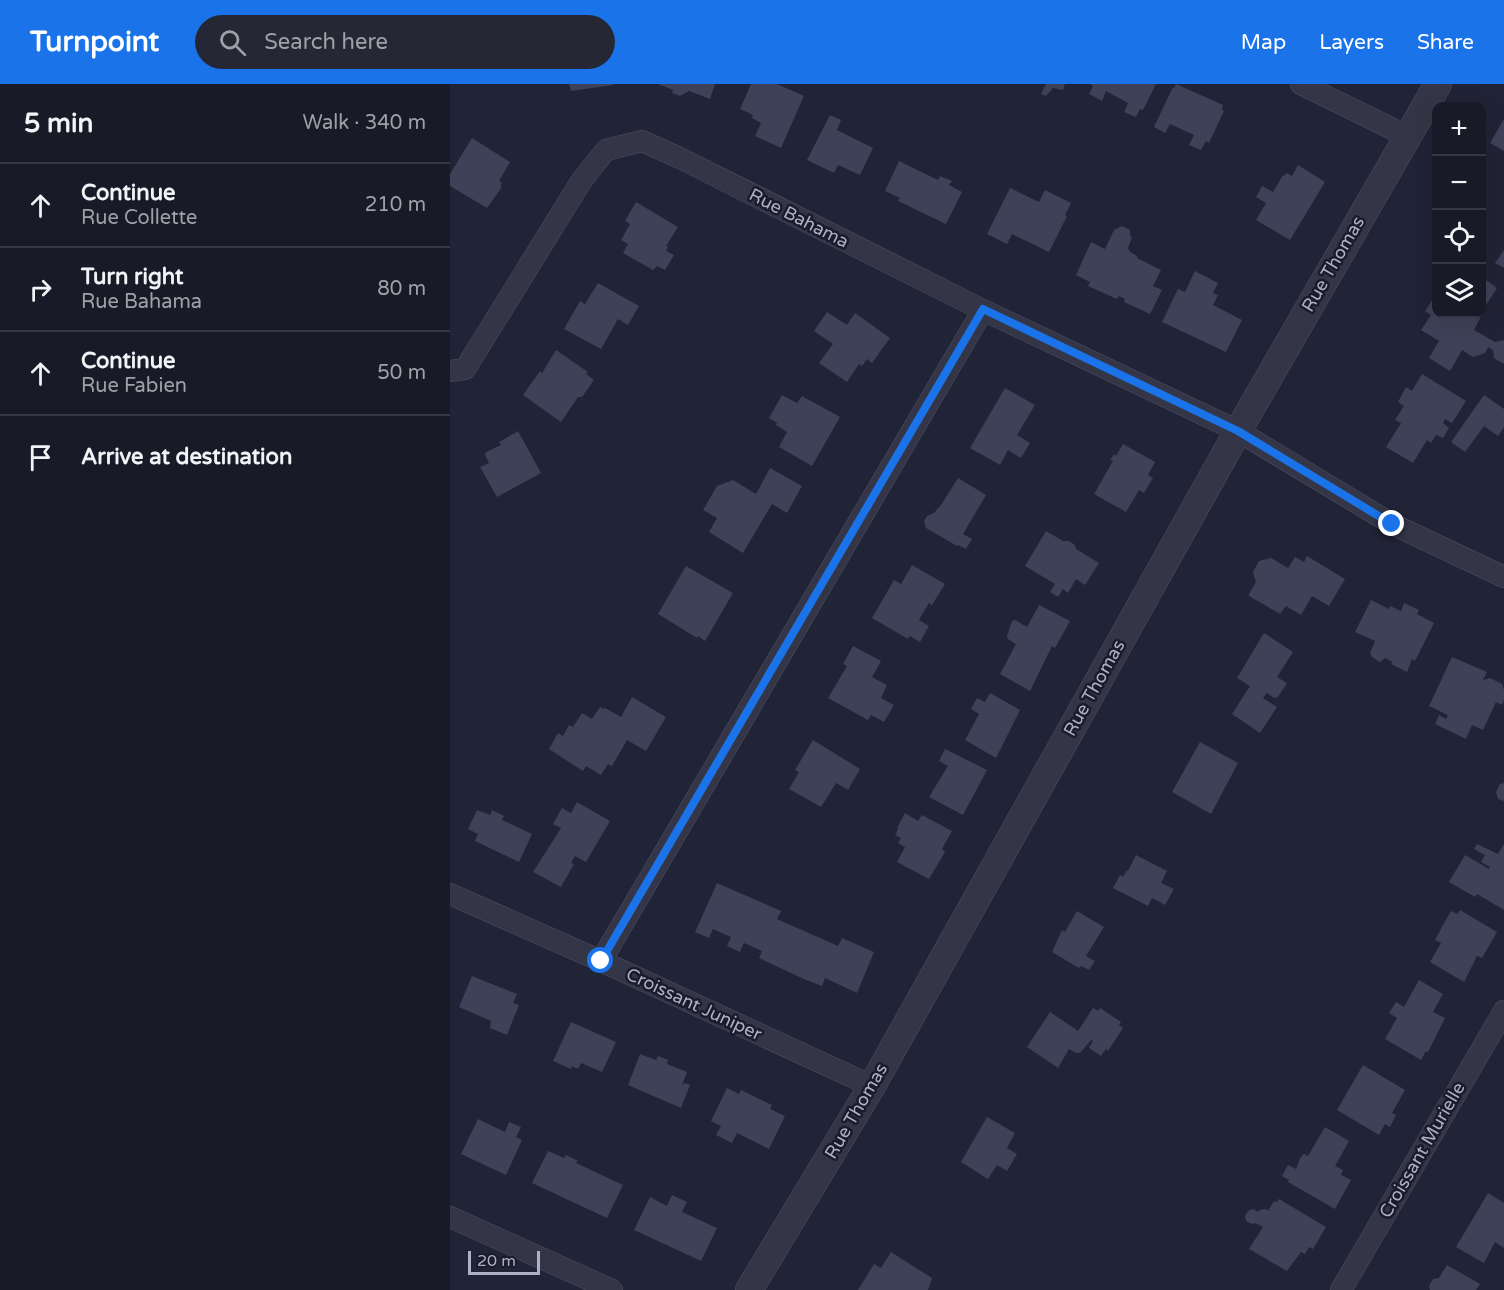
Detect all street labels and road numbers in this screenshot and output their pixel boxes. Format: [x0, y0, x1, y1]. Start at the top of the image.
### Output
street label: Rue Bahama [745, 183, 853, 253]
street label: Rue Thomas [1297, 212, 1369, 316]
street label: Rue Thomas [1059, 636, 1129, 740]
street label: Croissant Juniper [623, 963, 766, 1045]
street label: Rue Thomas [820, 1059, 892, 1163]
street label: Croissant Murielle [1374, 1078, 1470, 1222]

